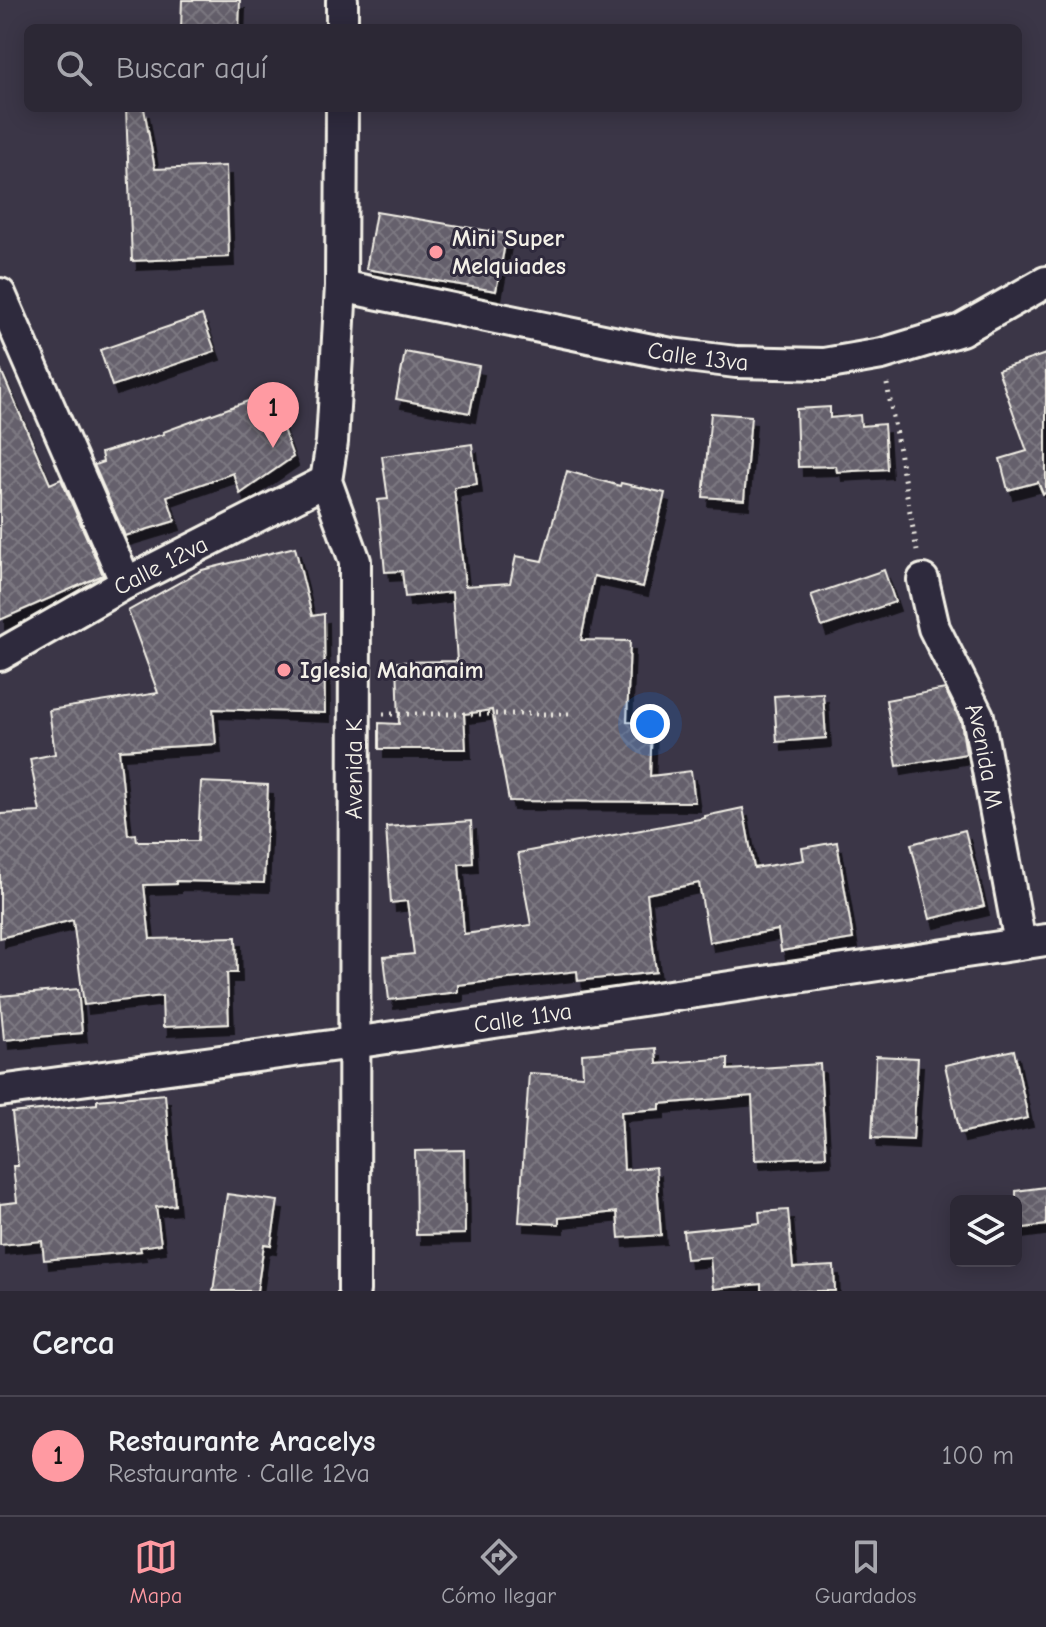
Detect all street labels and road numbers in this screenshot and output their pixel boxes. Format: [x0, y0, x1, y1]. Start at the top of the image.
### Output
street label: Calle 13va [645, 336, 749, 376]
street label: Calle 12va [109, 530, 212, 601]
street label: Avenida M [959, 698, 1009, 811]
street label: Avenida K [340, 719, 368, 819]
street label: Calle 11va [472, 997, 574, 1039]

